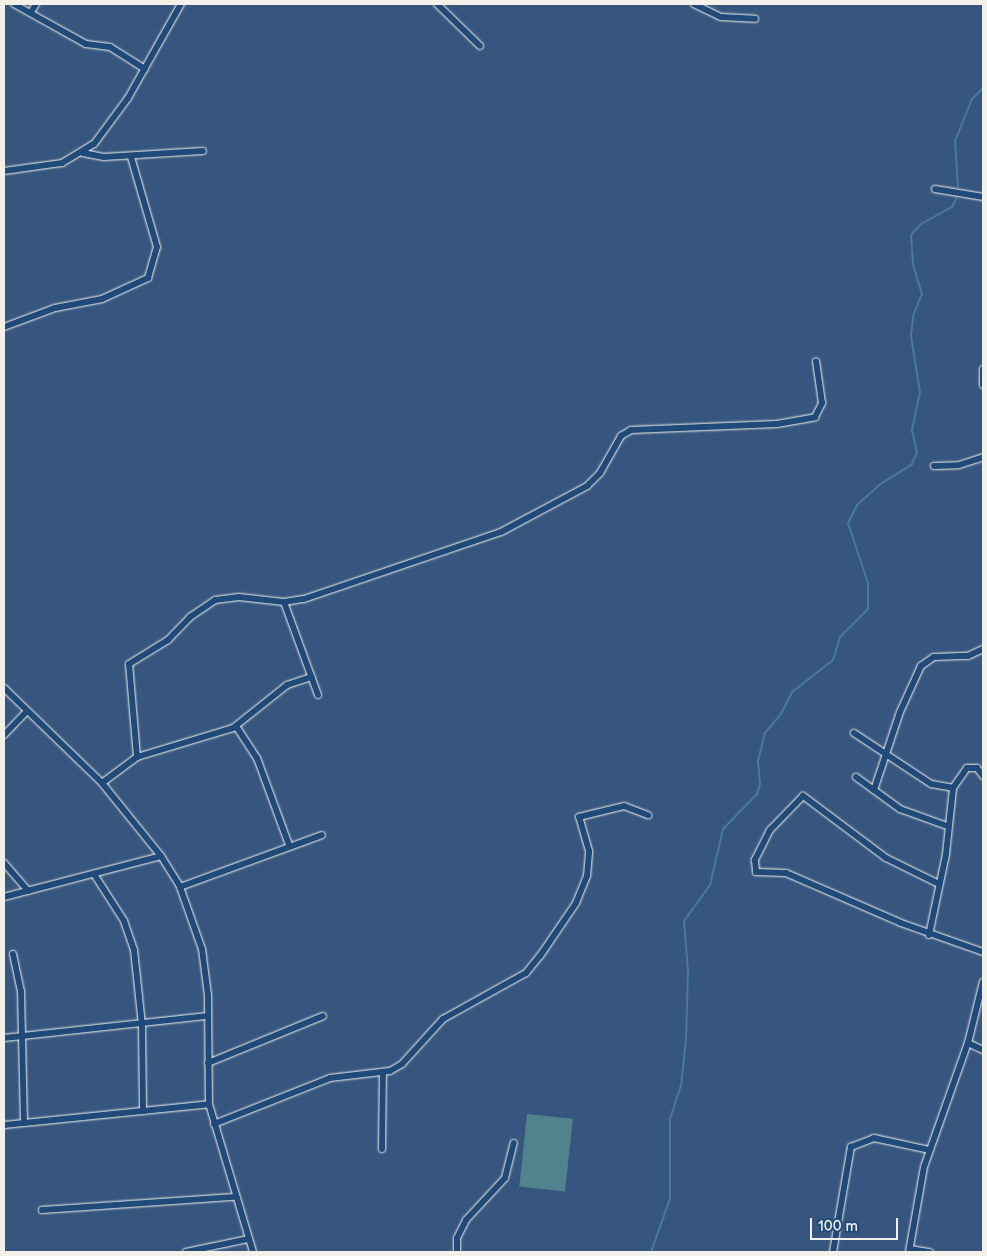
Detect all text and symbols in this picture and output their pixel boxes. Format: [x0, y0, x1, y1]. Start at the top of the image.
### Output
scale bar [812, 1208, 900, 1240]
text: 100 m [818, 1217, 858, 1236]

